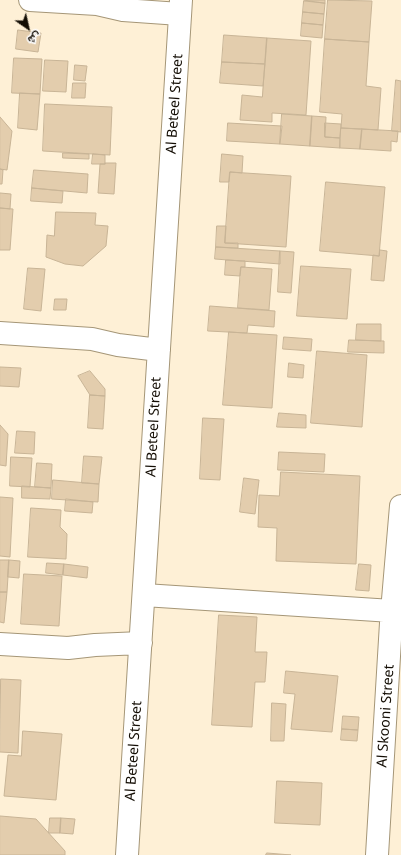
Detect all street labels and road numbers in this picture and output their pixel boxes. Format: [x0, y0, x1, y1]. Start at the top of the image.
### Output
street label: Al Beteel Street [163, 53, 187, 155]
street label: Al Beteel Street [143, 376, 165, 478]
street label: Al Skooni Street [374, 664, 398, 768]
street label: Al Beteel Street [122, 700, 146, 802]

